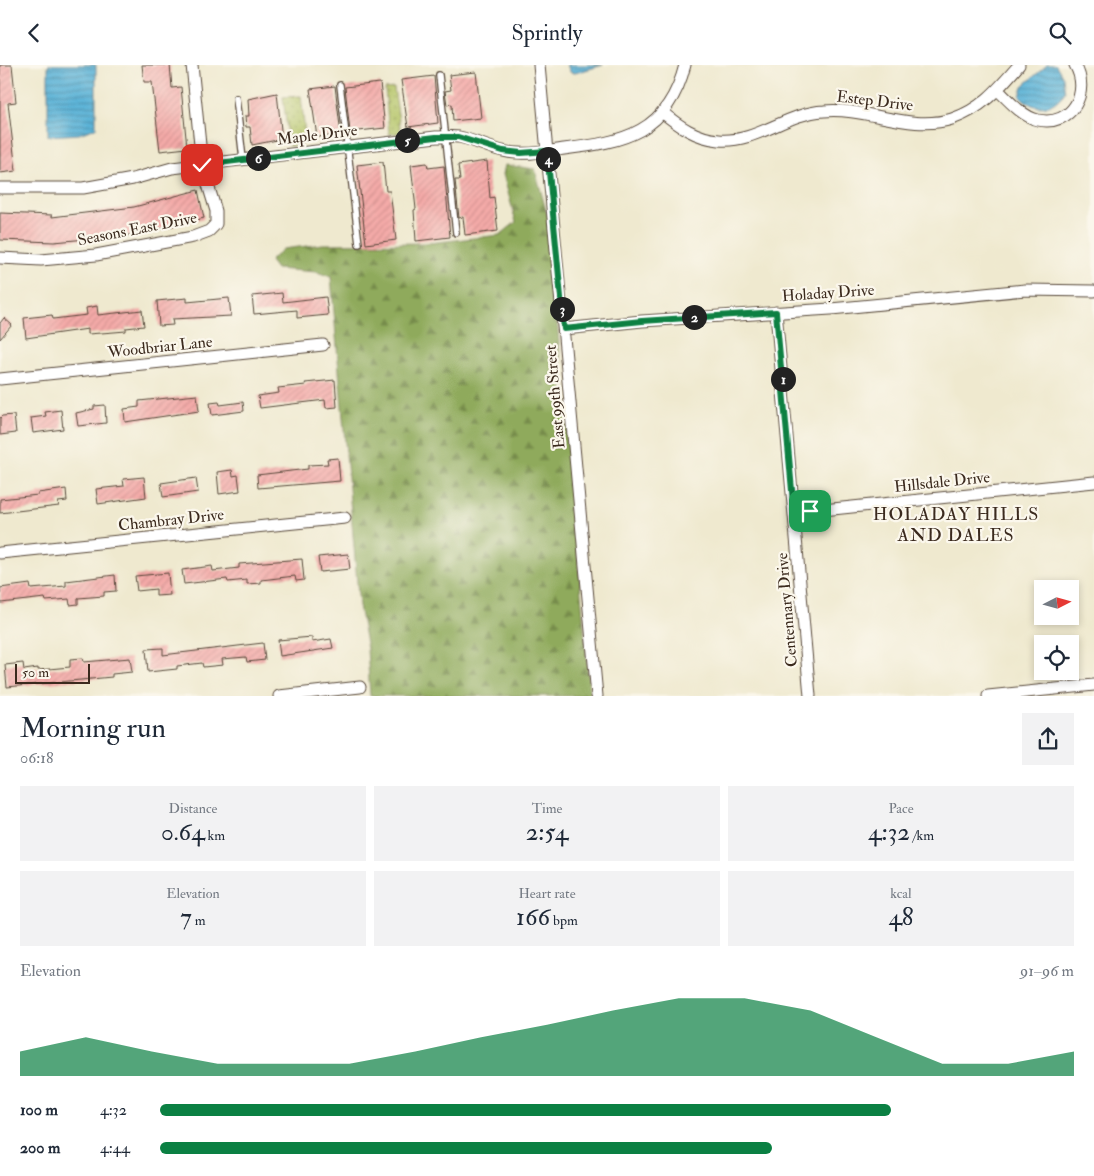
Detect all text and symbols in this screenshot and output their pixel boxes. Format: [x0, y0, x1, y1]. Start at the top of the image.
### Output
icon: back [20, 19, 48, 47]
text: Sprintly [512, 19, 582, 47]
icon: search [1046, 19, 1074, 47]
street label: Estep Drive [835, 86, 915, 117]
street label: Maple Drive [276, 120, 359, 151]
pin: 5 [394, 127, 420, 153]
text: 5 [404, 132, 411, 149]
pin [181, 144, 223, 186]
pin: 6 [246, 145, 270, 171]
pin: 4 [536, 147, 560, 171]
text: 6 [255, 150, 262, 167]
icon: check [188, 151, 216, 179]
text: 4 [545, 151, 552, 168]
street label: Seasons East Drive [76, 208, 199, 250]
street label: Holaday Drive [781, 280, 875, 306]
pin: 3 [550, 297, 574, 321]
text: 3 [560, 301, 565, 318]
pin: 2 [682, 305, 706, 329]
text: 2 [691, 309, 698, 326]
street label: Woodbriar Lane [106, 332, 214, 363]
street label: East 99th Street [541, 344, 569, 450]
pin: 1 [770, 367, 796, 391]
text: 1 [781, 371, 786, 388]
street label: Hillsdale Drive [893, 467, 991, 497]
pin [789, 490, 831, 532]
icon: arrive [796, 497, 824, 525]
district label: HOLADAY HILLS AND DALES [873, 503, 1039, 547]
street label: Chambray Drive [117, 504, 225, 535]
street label: Centennary Drive [772, 552, 802, 668]
north arrow [1034, 580, 1079, 625]
map controls [1034, 580, 1079, 680]
button: locate [1034, 635, 1079, 680]
scale bar [15, 661, 90, 684]
text: 50 m [22, 664, 49, 681]
text: Morning run [20, 711, 166, 746]
button: share [1022, 713, 1074, 765]
text: 06:18 [20, 748, 53, 768]
text: Distance [169, 800, 217, 817]
text: Time [532, 800, 562, 817]
text: Pace [888, 800, 914, 817]
text: 0.64 [161, 817, 205, 848]
text: 2:54 [526, 817, 568, 848]
text: 4:32 [868, 817, 910, 848]
text: km [205, 827, 225, 844]
text: /km [910, 827, 934, 844]
text: Elevation [166, 885, 220, 902]
text: Heart rate [519, 885, 576, 902]
text: kcal [890, 885, 912, 902]
text: 7 [180, 902, 192, 933]
text: 166 [516, 902, 550, 933]
text: 48 [888, 902, 914, 933]
text: m [192, 912, 206, 929]
text: bpm [550, 912, 578, 929]
text: Elevation [20, 961, 81, 981]
text: 91–96 m [1020, 961, 1074, 981]
text: 100 m [20, 1100, 58, 1120]
text: 4:32 [100, 1100, 127, 1120]
text: 200 m [20, 1138, 60, 1158]
text: 4:44 [100, 1138, 130, 1158]

